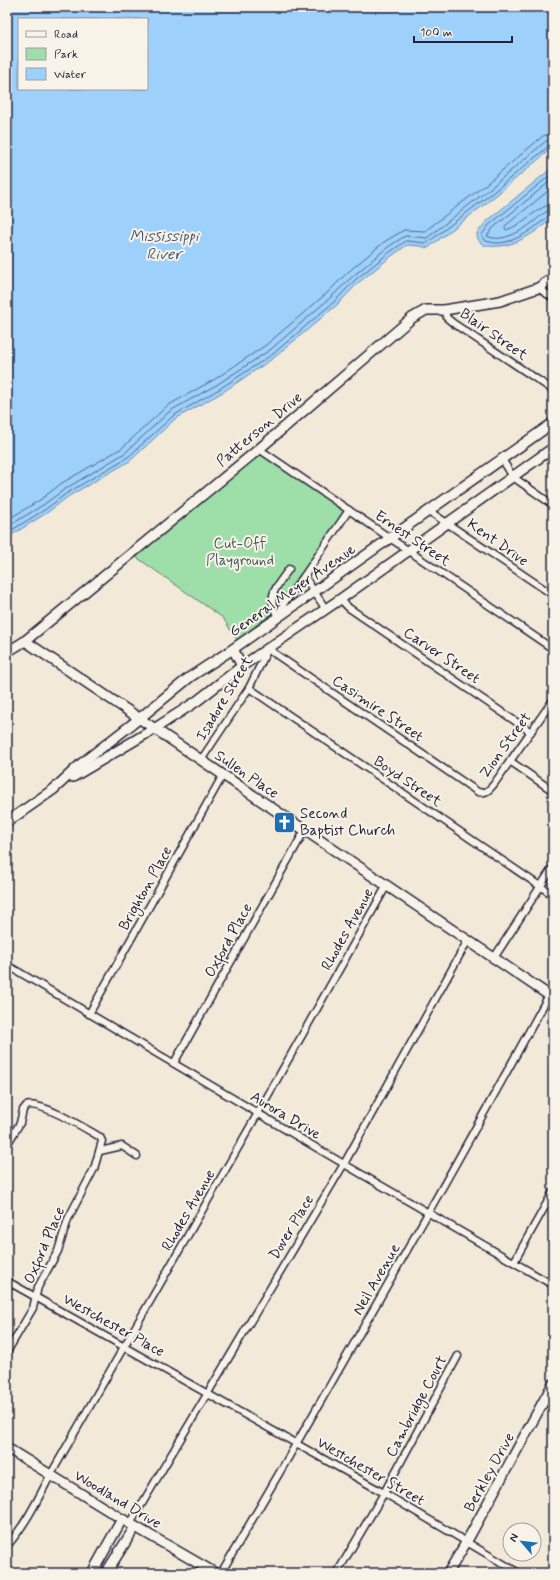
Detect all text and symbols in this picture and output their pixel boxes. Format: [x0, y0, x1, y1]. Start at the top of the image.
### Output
legend [18, 18, 148, 90]
scale bar [414, 18, 512, 44]
text: 100 m [420, 25, 452, 41]
text: Road [54, 27, 78, 43]
text: Park [54, 47, 78, 63]
text: Water [54, 67, 86, 83]
water label: Mississippi River [129, 226, 200, 265]
street label: Blair Street [455, 304, 532, 366]
street label: Patterson Drive [213, 388, 307, 472]
street label: Ernest Street [371, 506, 454, 572]
street label: Kent Drive [463, 514, 532, 571]
park label: Cut-Off Playground [206, 534, 274, 571]
street label: General Meyer Avenue [226, 540, 360, 642]
street label: Carver Street [399, 623, 484, 689]
street label: Isadore Street [192, 652, 258, 745]
street label: Casimire Street [328, 671, 427, 747]
street label: Zion Street [475, 709, 537, 783]
street label: Sullen Place [210, 746, 283, 804]
street label: Boyd Street [369, 752, 446, 812]
place label: Second Baptist Church [300, 804, 396, 841]
church icon: Second Baptist Church [272, 809, 298, 835]
street label: Brighton Place [114, 843, 178, 935]
street label: Rhodes Avenue [317, 885, 379, 974]
street label: Oxford Place [200, 900, 259, 982]
street label: Aurora Drive [246, 1087, 325, 1145]
street label: Rhodes Avenue [157, 1166, 220, 1255]
street label: Dover Place [265, 1191, 319, 1264]
street label: Oxford Place [20, 1204, 72, 1288]
street label: Neil Avenue [348, 1240, 405, 1319]
street label: Westchester Place [59, 1290, 168, 1362]
street label: Cambridge Court [382, 1352, 453, 1461]
street label: Berkley Drive [460, 1429, 520, 1516]
street label: Westchester Street [313, 1433, 428, 1511]
street label: Woodland Drive [70, 1466, 165, 1534]
north arrow [502, 1522, 542, 1562]
text: N [506, 1531, 522, 1544]

